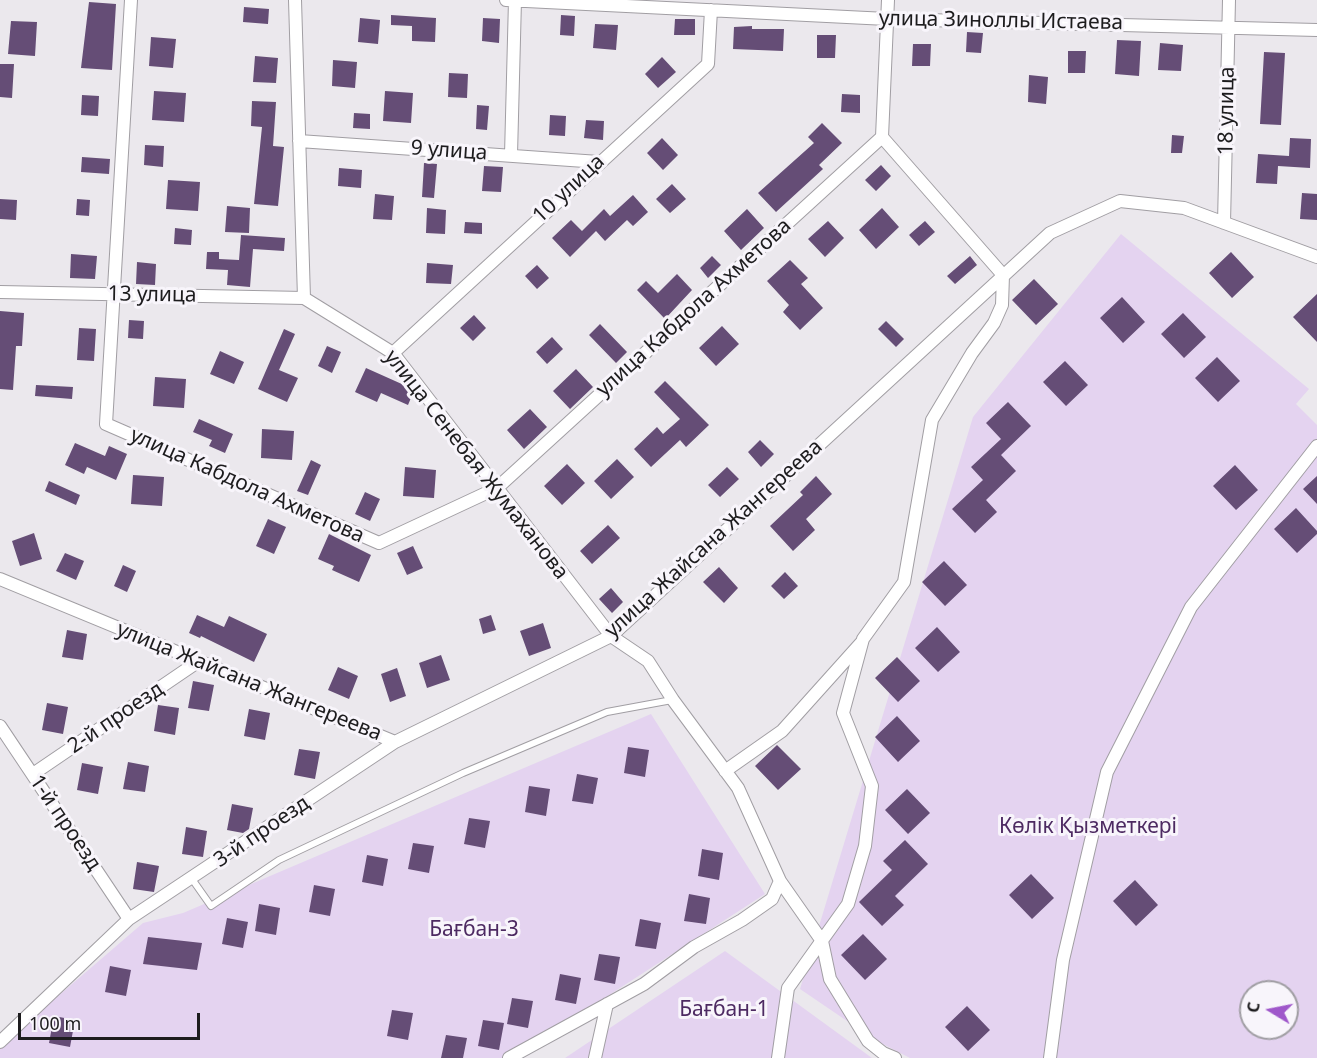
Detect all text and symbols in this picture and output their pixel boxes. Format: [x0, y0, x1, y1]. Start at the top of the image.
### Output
street label: улица Зиноллы Истаева [879, 6, 1123, 36]
street label: 18 улица [1214, 66, 1240, 156]
street label: 9 улица [410, 136, 488, 166]
street label: 10 улица [528, 149, 610, 229]
street label: улица Кабдола Ахметова [591, 214, 797, 402]
street label: 13 улица [107, 282, 197, 308]
street label: улица Сенебая Жумаханова [379, 345, 573, 585]
street label: улица Кабдола Ахметова [126, 423, 368, 549]
street label: улица Жайсана Жангереева [600, 435, 828, 643]
street label: улица Жайсана Жангереева [113, 617, 385, 747]
street label: 2-й проезд [63, 677, 169, 759]
street label: 1-й проезд [24, 770, 106, 876]
street label: 3-й проезд [209, 791, 315, 873]
park label: Көлік Қызметкері [999, 814, 1177, 840]
park label: Бағбан-3 [429, 917, 519, 943]
north arrow [1239, 980, 1299, 1040]
park label: Бағбан-1 [679, 997, 769, 1023]
text: С [1242, 1000, 1265, 1014]
scale bar [21, 1001, 202, 1039]
text: 100 m [29, 1011, 81, 1035]

